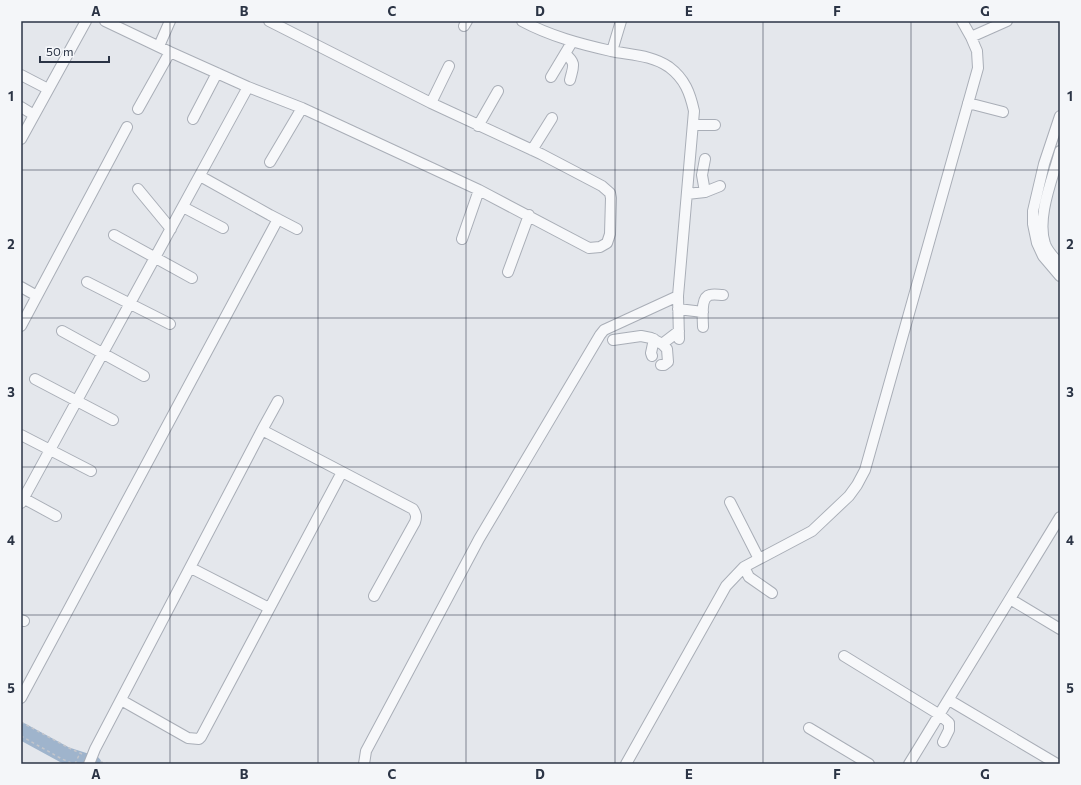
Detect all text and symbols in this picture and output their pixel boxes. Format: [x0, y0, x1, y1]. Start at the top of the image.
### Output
text: A [91, 3, 101, 19]
text: B [240, 3, 249, 19]
text: C [388, 3, 397, 19]
text: D [535, 3, 545, 19]
text: E [685, 3, 693, 19]
text: F [833, 3, 841, 19]
text: G [980, 3, 990, 19]
scale bar [40, 38, 109, 64]
text: 50 m [46, 44, 74, 58]
text: 1 [8, 88, 14, 104]
text: 1 [1067, 88, 1073, 104]
text: 2 [7, 236, 15, 252]
text: 2 [1066, 236, 1074, 252]
text: 3 [7, 384, 15, 400]
text: 3 [1066, 384, 1074, 400]
text: 4 [7, 532, 15, 548]
text: 4 [1066, 532, 1074, 548]
text: 5 [7, 680, 15, 696]
text: 5 [1066, 680, 1074, 696]
text: A [91, 766, 101, 782]
text: B [240, 766, 249, 782]
text: C [388, 766, 397, 782]
text: D [535, 766, 545, 782]
text: E [685, 766, 693, 782]
text: F [833, 766, 841, 782]
text: G [980, 766, 990, 782]

